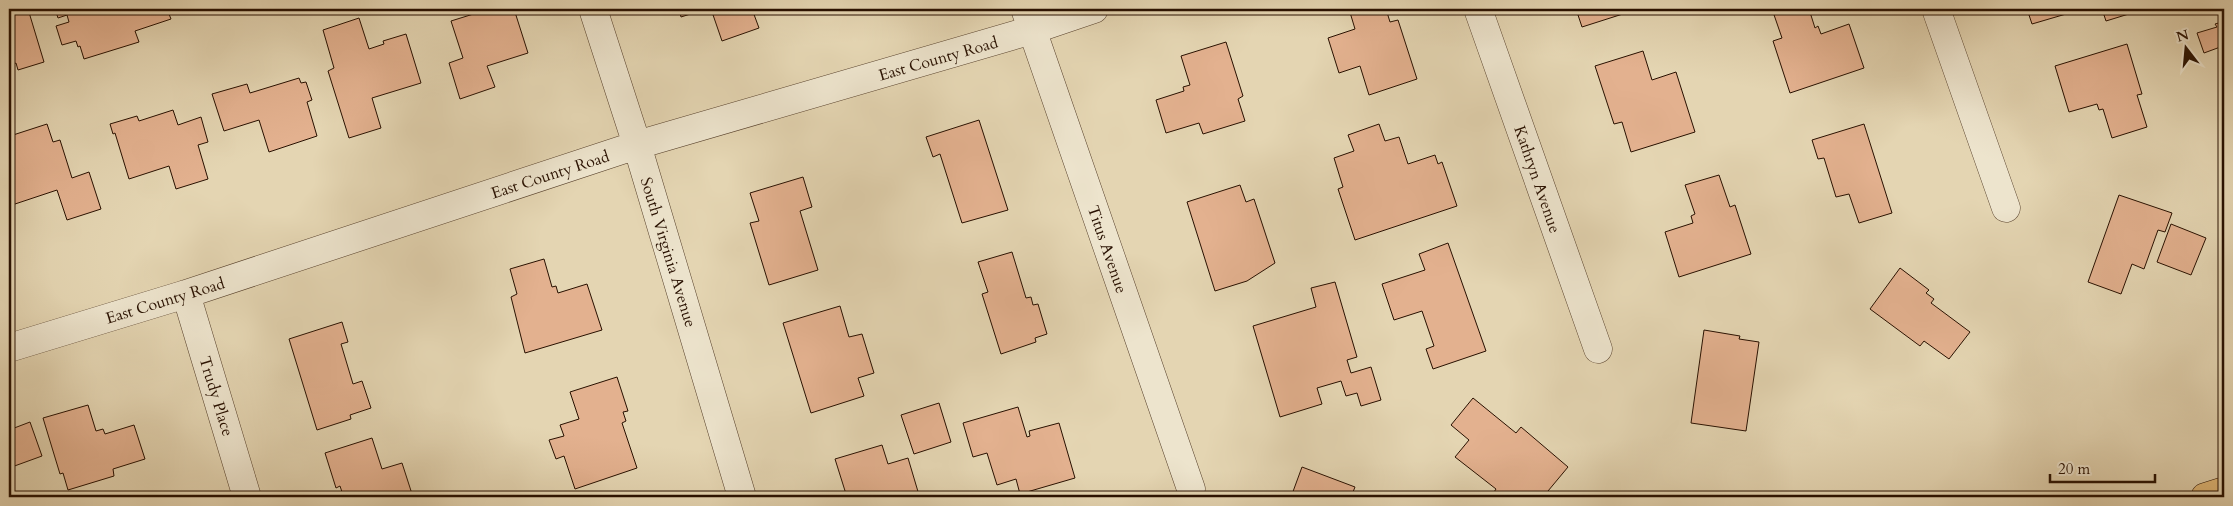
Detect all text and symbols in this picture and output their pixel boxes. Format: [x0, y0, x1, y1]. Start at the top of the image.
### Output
north arrow [2160, 22, 2210, 72]
text: N [2174, 25, 2191, 47]
street label: East County Road [876, 31, 1001, 87]
street label: Kathryn Avenue [1508, 123, 1566, 236]
street label: East County Road [488, 145, 613, 204]
street label: South Virginia Avenue [635, 175, 701, 330]
street label: Titus Avenue [1082, 202, 1132, 296]
street label: East County Road [103, 272, 228, 329]
street label: Trudy Place [193, 354, 239, 439]
scale bar [2050, 451, 2156, 483]
text: 20 m [2058, 459, 2090, 479]

